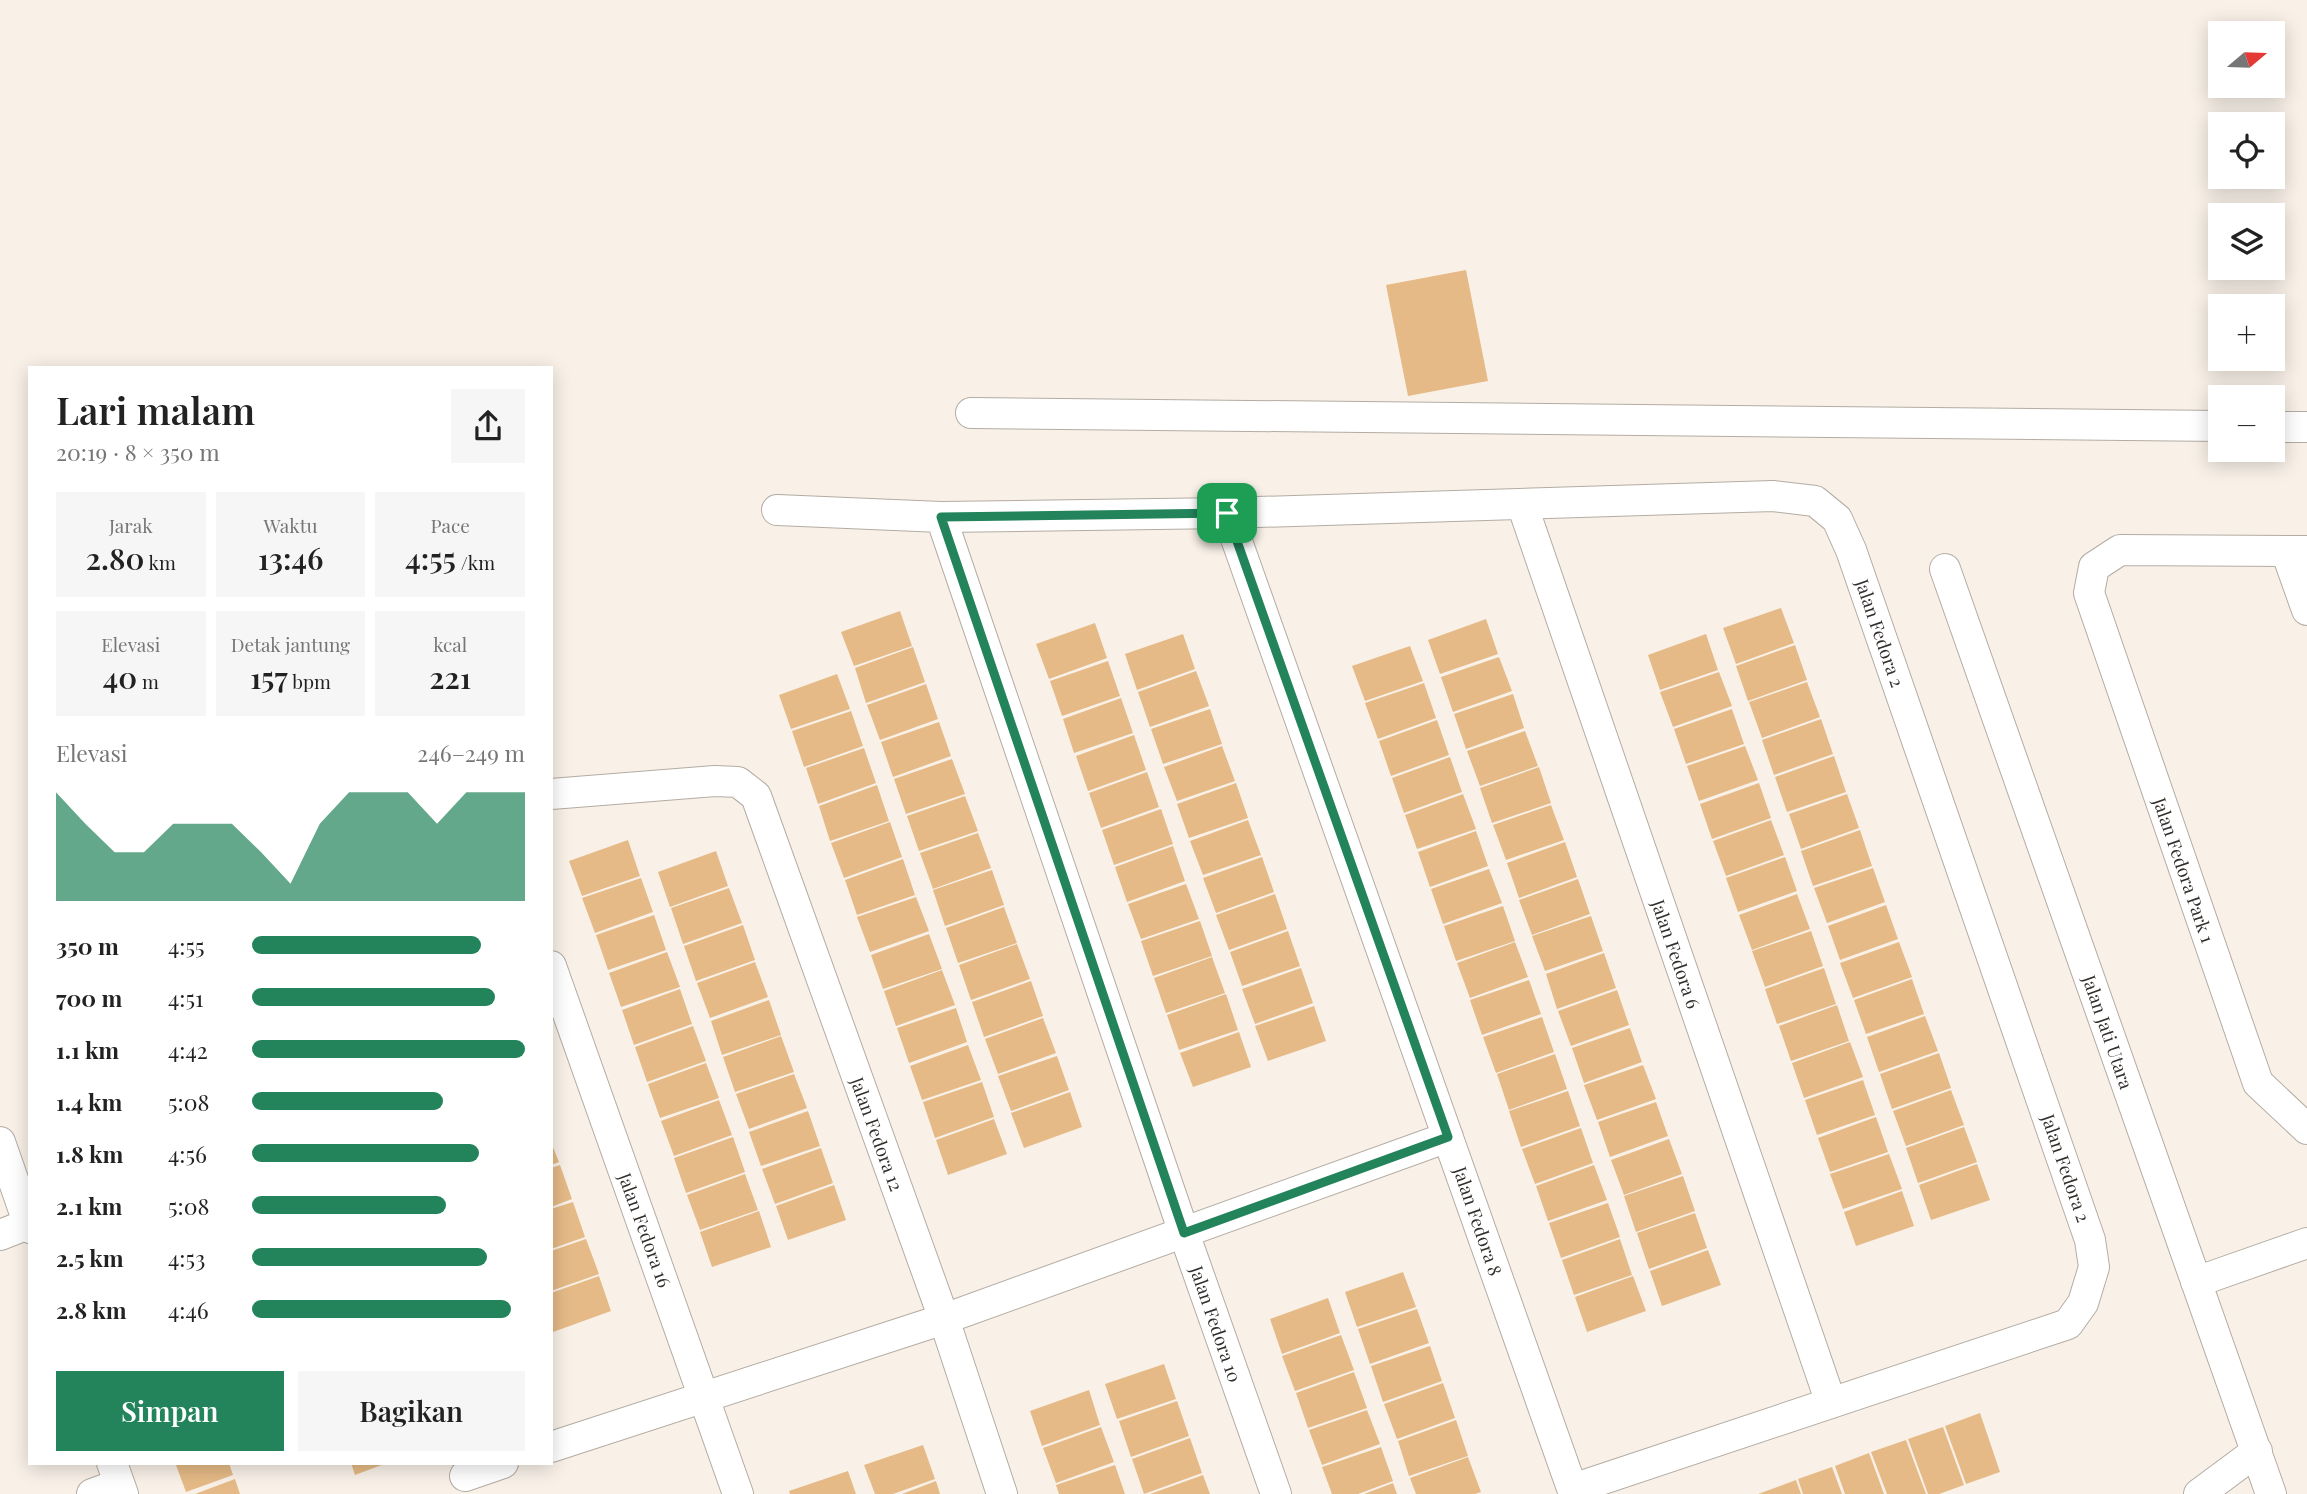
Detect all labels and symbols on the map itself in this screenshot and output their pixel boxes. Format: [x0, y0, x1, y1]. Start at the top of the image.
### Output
north arrow [2208, 21, 2286, 98]
pin [1197, 483, 1257, 543]
street label: Jalan Fedora 2 [1850, 575, 1910, 690]
street label: Jalan Fedora Park 1 [2148, 793, 2220, 946]
street label: Jalan Fedora 6 [1646, 895, 1706, 1012]
street label: Jalan Jati Utara [2077, 971, 2139, 1092]
street label: Jalan Fedora 12 [845, 1073, 909, 1194]
street label: Jalan Fedora 2 [2036, 1110, 2096, 1225]
street label: Jalan Fedora 8 [1448, 1162, 1508, 1279]
street label: Jalan Fedora 16 [613, 1168, 677, 1291]
street label: Jalan Fedora 10 [1185, 1262, 1247, 1385]

